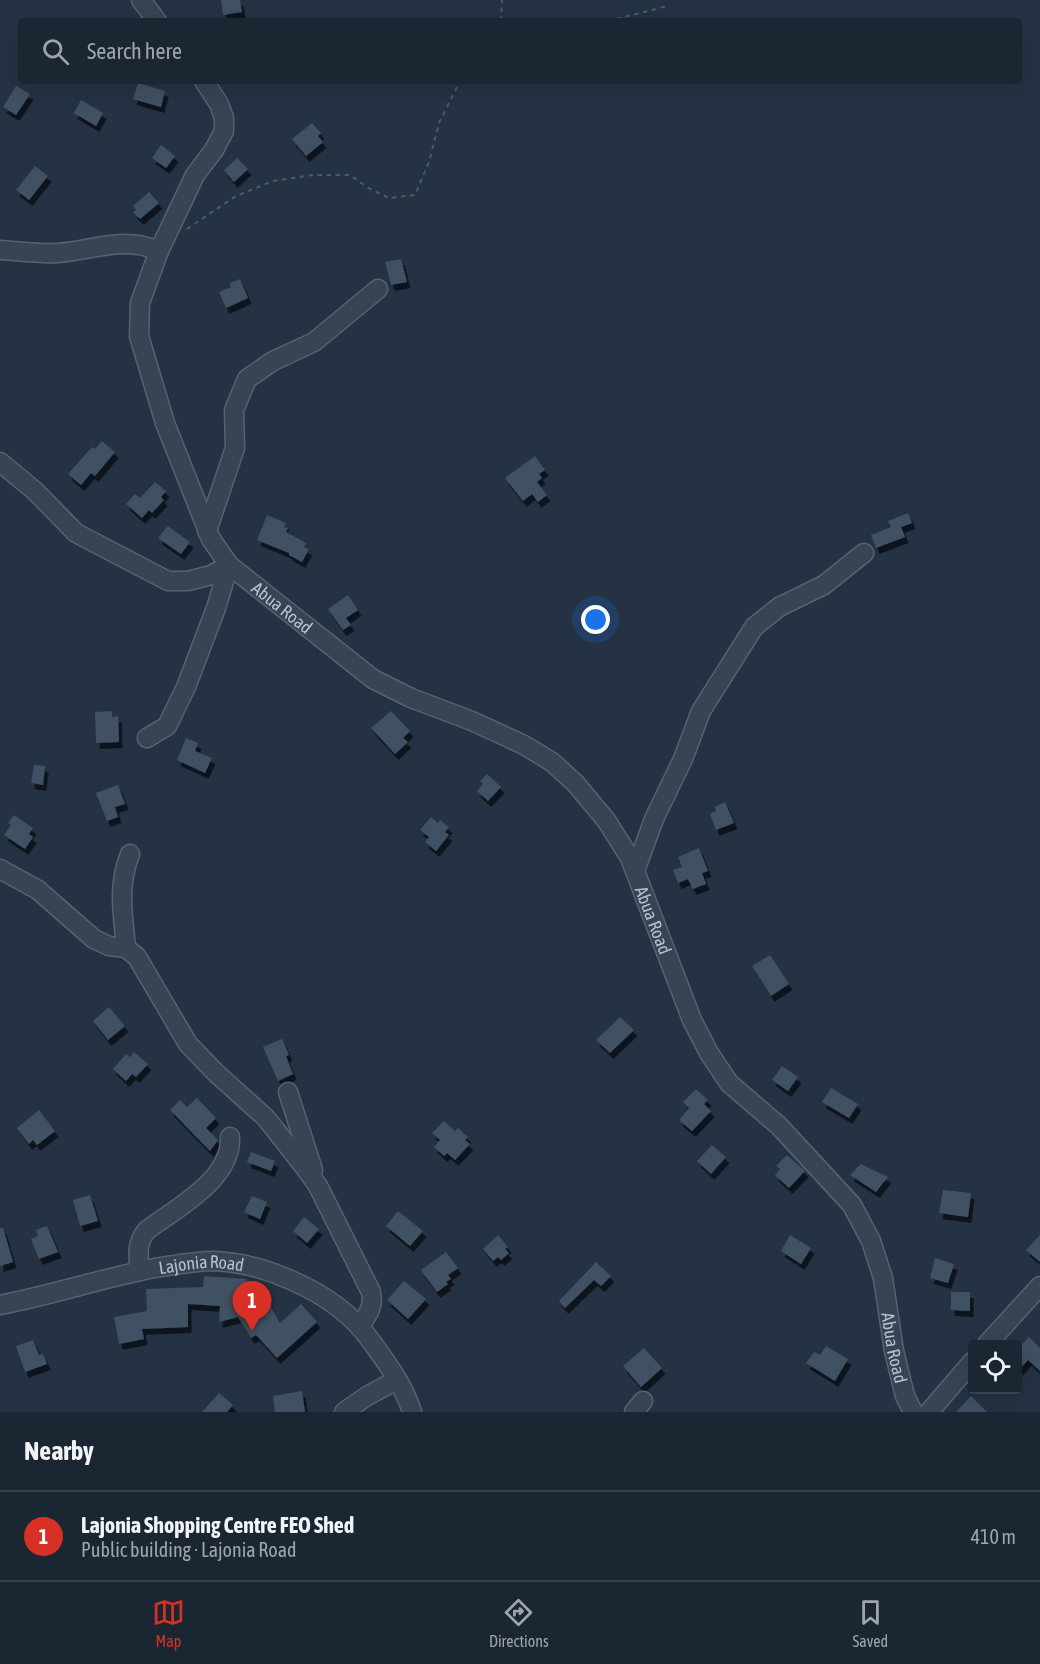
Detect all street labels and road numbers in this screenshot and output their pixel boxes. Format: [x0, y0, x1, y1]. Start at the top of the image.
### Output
street label: Abua Road [248, 577, 317, 638]
street label: Abua Road [631, 883, 676, 957]
street label: Lajonia Road [157, 1250, 246, 1278]
street label: Abua Road [878, 1311, 912, 1385]

